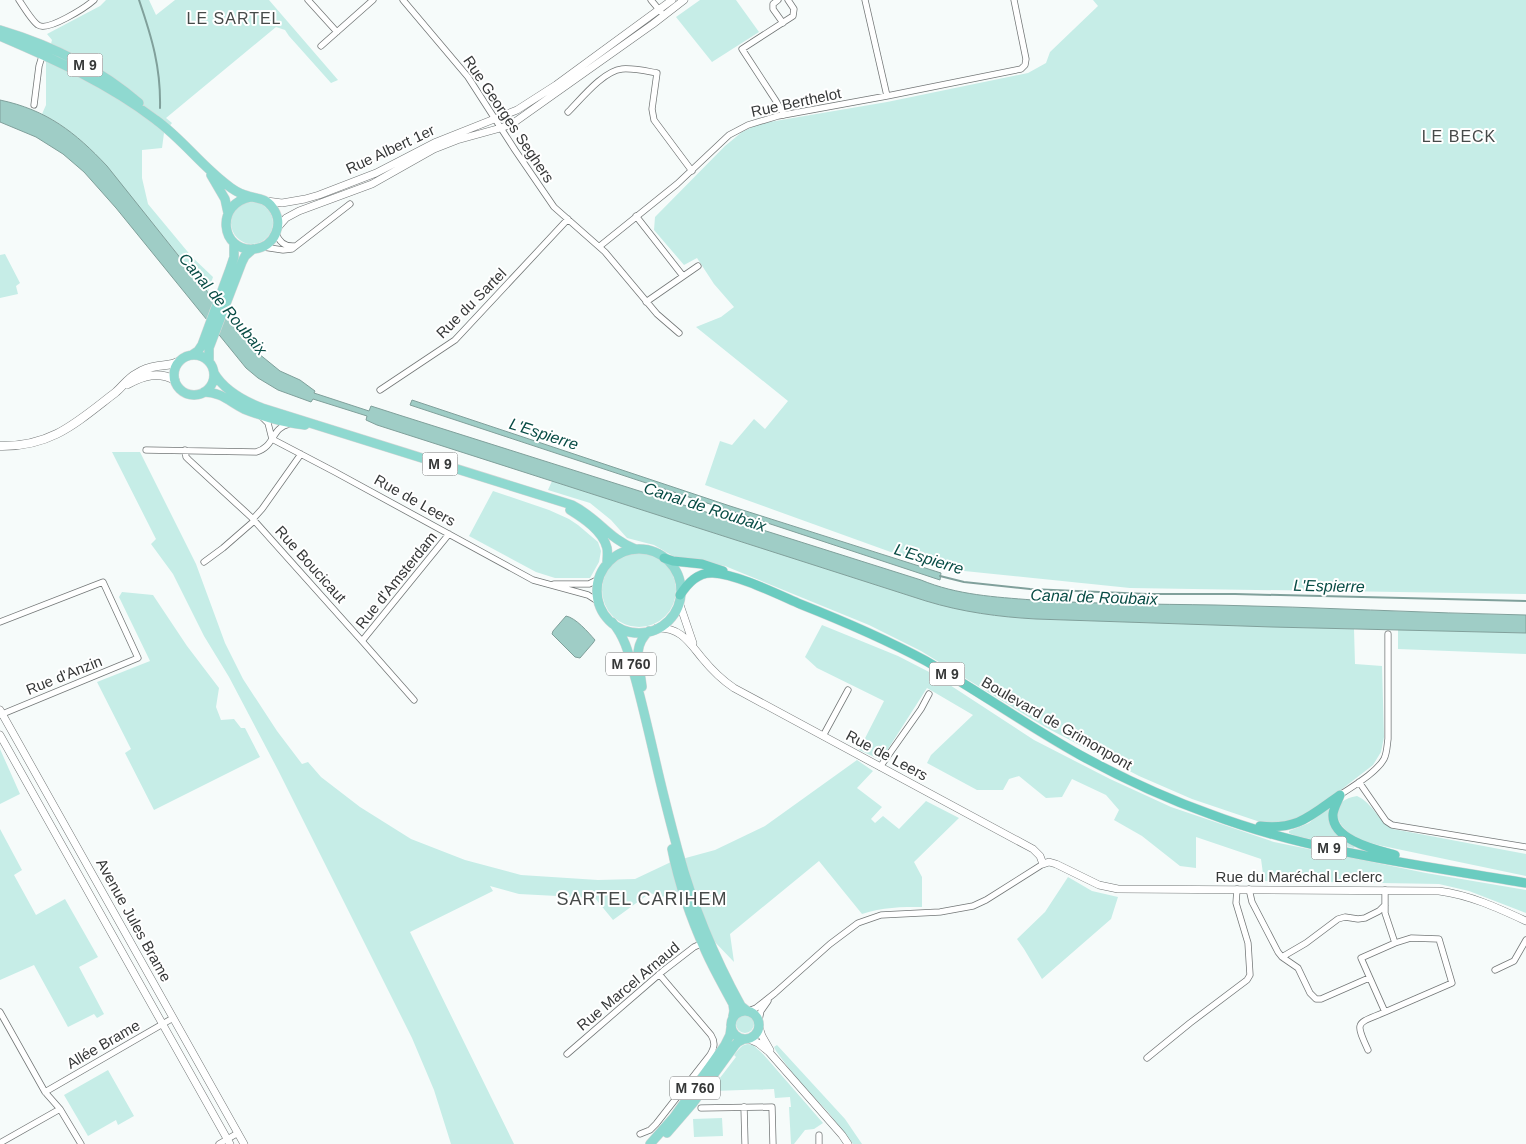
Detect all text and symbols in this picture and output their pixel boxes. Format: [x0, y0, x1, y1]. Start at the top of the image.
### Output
district label: LE SARTEL [187, 10, 281, 27]
street label: Rue Georges Seghers [460, 52, 558, 186]
road number: M 9 [68, 54, 102, 76]
street label: Rue Berthelot [749, 84, 843, 120]
street label: Rue Albert 1er [343, 121, 437, 177]
district label: LE BECK [1422, 128, 1496, 145]
water label: Canal de Roubaix [176, 250, 271, 359]
street label: Rue du Sartel [433, 265, 509, 341]
water label: L'Espierre [507, 415, 581, 453]
road number: M 9 [422, 452, 458, 476]
street label: Rue de Leers [371, 471, 459, 529]
water label: Canal de Roubaix [642, 479, 769, 535]
street label: Rue Boucicaut [272, 522, 351, 607]
street label: Rue d'Amsterdam [352, 528, 440, 632]
water label: L'Espierre [892, 540, 966, 578]
water label: L'Espierre [1293, 577, 1365, 595]
water label: Canal de Roubaix [1030, 586, 1159, 608]
street label: Rue d'Anzin [24, 652, 104, 698]
road number: M 760 [606, 652, 656, 676]
road number: M 9 [930, 662, 964, 686]
street label: Boulevard de Grimonpont [979, 673, 1136, 774]
street label: Rue de Leers [843, 726, 931, 784]
road number: M 9 [1312, 836, 1346, 860]
street label: Avenue Jules Brame [93, 855, 175, 985]
street label: Rue du Maréchal Leclerc [1216, 868, 1383, 885]
district label: SARTEL CARIHEM [556, 889, 728, 909]
street label: Rue Marcel Arnaud [573, 938, 683, 1034]
street label: Allée Brame [63, 1016, 143, 1072]
road number: M 760 [670, 1076, 720, 1100]

